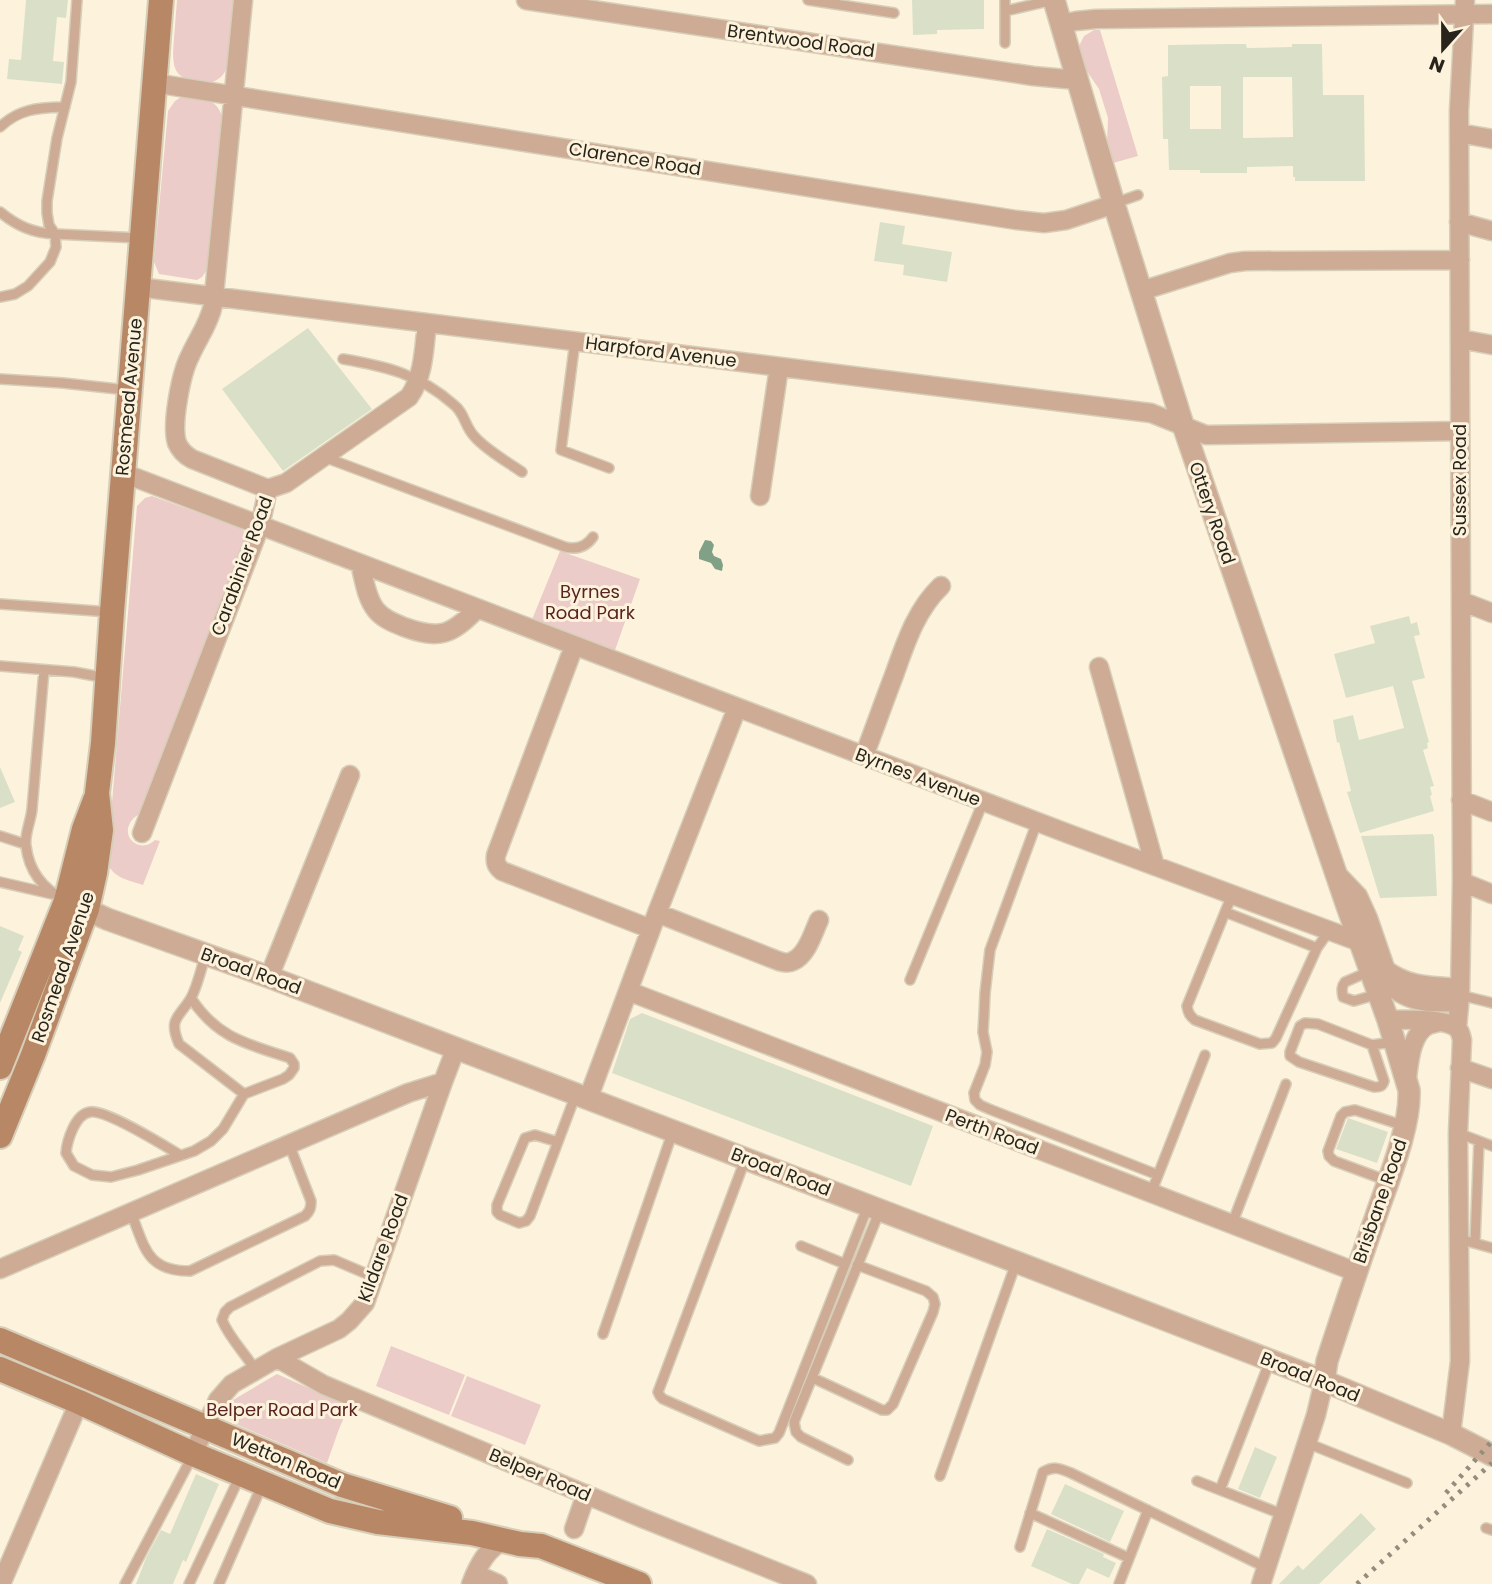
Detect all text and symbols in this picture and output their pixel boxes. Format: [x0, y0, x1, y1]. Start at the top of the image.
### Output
north arrow [1408, 14, 1478, 84]
street label: Brentwood Road [726, 18, 876, 63]
text: N [1426, 49, 1449, 80]
street label: Clarence Road [567, 136, 703, 181]
street label: Rosmead Avenue [109, 317, 148, 477]
street label: Harpford Avenue [584, 330, 738, 373]
street label: Sussex Road [1447, 424, 1472, 536]
street label: Ottery Road [1183, 458, 1242, 567]
street label: Carabinier Road [205, 492, 278, 639]
park label: Byrnes Road Park [545, 579, 636, 625]
street label: Byrnes Avenue [852, 741, 984, 812]
street label: Rosmead Avenue [25, 888, 100, 1046]
street label: Broad Road [197, 941, 305, 1000]
street label: Perth Road [942, 1102, 1042, 1161]
street label: Brisbane Road [1347, 1135, 1413, 1266]
street label: Broad Road [728, 1141, 835, 1202]
street label: Kildare Road [351, 1190, 414, 1305]
street label: Broad Road [1257, 1345, 1364, 1408]
park label: Belper Road Park [206, 1397, 359, 1422]
street label: Wetton Road [228, 1426, 345, 1495]
street label: Belper Road [485, 1442, 595, 1507]

